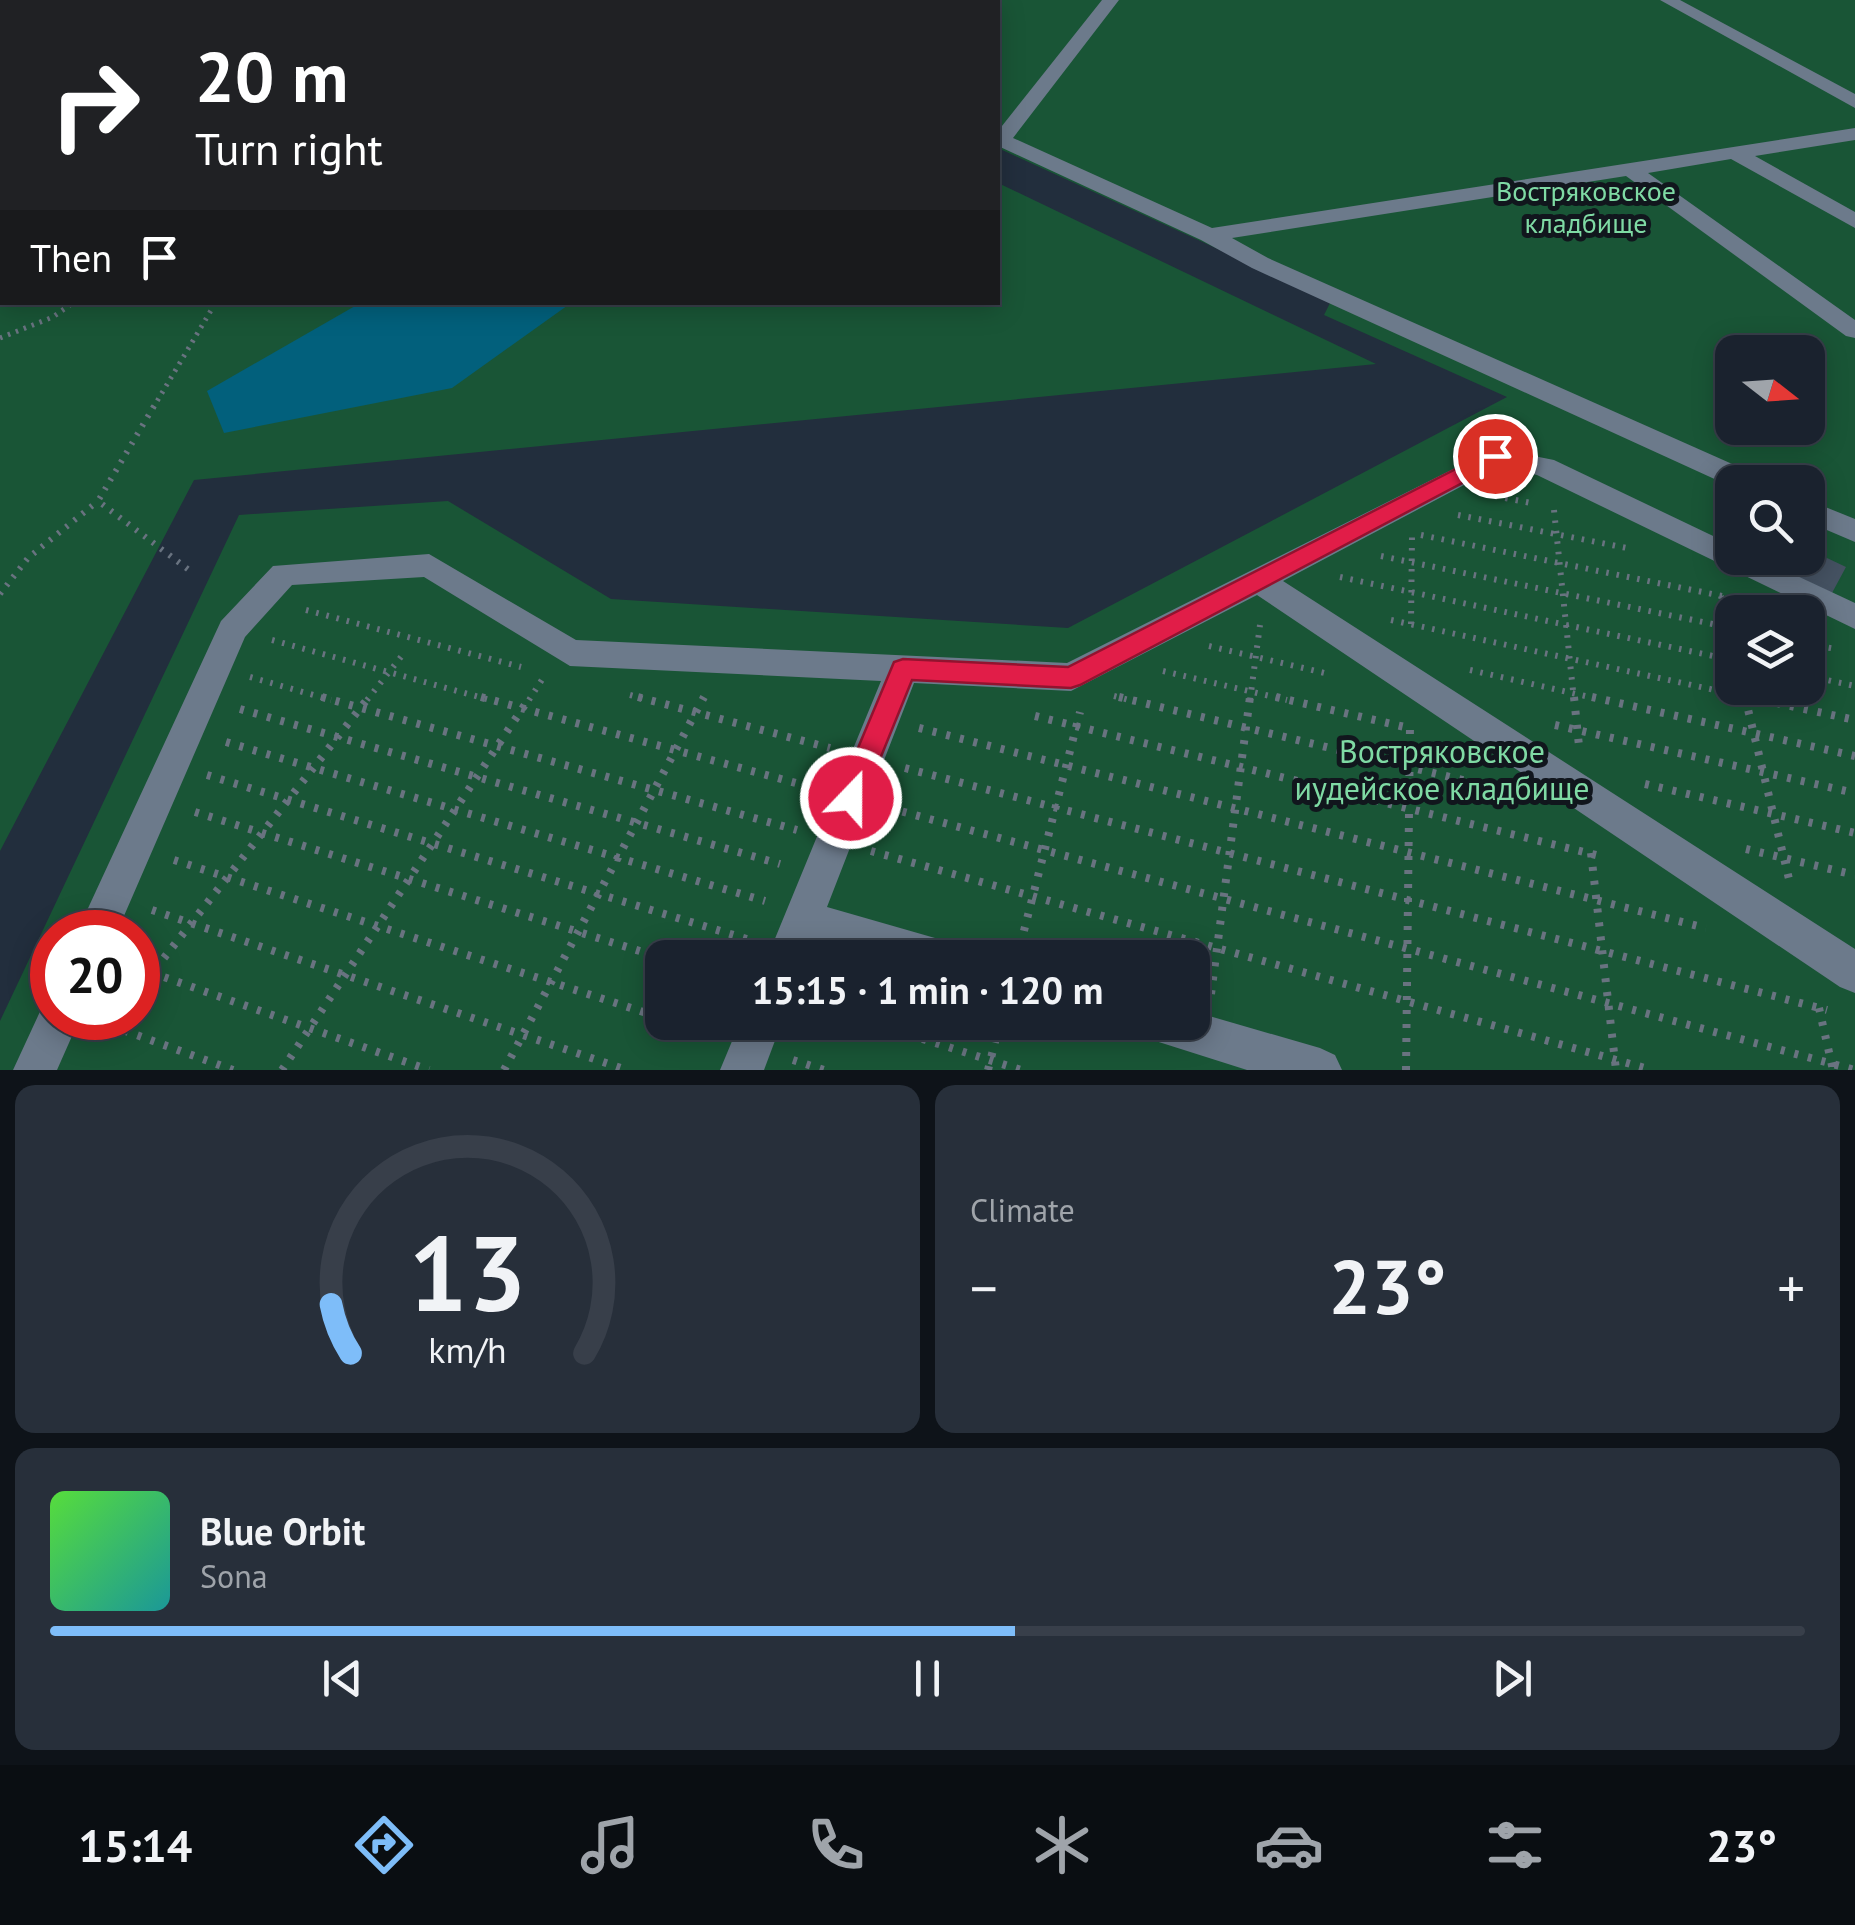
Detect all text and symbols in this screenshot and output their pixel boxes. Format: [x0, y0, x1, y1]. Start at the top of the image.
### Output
text: 20 m [195, 31, 348, 121]
icon: right [30, 40, 160, 170]
text: Turn right [195, 119, 383, 177]
park label: Востряковское кладбище [1496, 172, 1676, 241]
icon: arrive [132, 230, 187, 285]
text: Then [30, 233, 112, 282]
north arrow [1715, 335, 1825, 445]
map controls [1715, 335, 1825, 705]
pin [1453, 414, 1538, 499]
icon: arrive [1468, 429, 1523, 484]
button: search [1715, 465, 1825, 575]
button: layers [1715, 595, 1825, 705]
park label: Востряковское иудейское кладбище [1295, 730, 1589, 809]
position arrow [799, 746, 903, 850]
speed limit sign: 20 [30, 910, 160, 1040]
text: 15:15 · 1 min · 120 m [752, 965, 1103, 1014]
text: Climate [970, 1189, 1075, 1231]
text: 13 [409, 1205, 526, 1340]
text: 23° [1329, 1238, 1446, 1335]
text: − [970, 1252, 998, 1323]
text: + [1777, 1252, 1805, 1323]
text: km/h [428, 1327, 507, 1373]
text: Blue Orbit [200, 1506, 365, 1555]
text: Sona [200, 1555, 268, 1597]
icon: previous [315, 1651, 370, 1706]
icon: pause [900, 1651, 955, 1706]
icon: next [1485, 1651, 1540, 1706]
icon: directions [349, 1810, 419, 1880]
icon: music [575, 1810, 645, 1880]
icon: phone [801, 1810, 871, 1880]
icon: climate [1027, 1810, 1097, 1880]
icon: car [1254, 1810, 1324, 1880]
icon: filters [1480, 1810, 1550, 1880]
text: 15:14 [78, 1816, 192, 1874]
text: 23° [1706, 1816, 1777, 1874]

